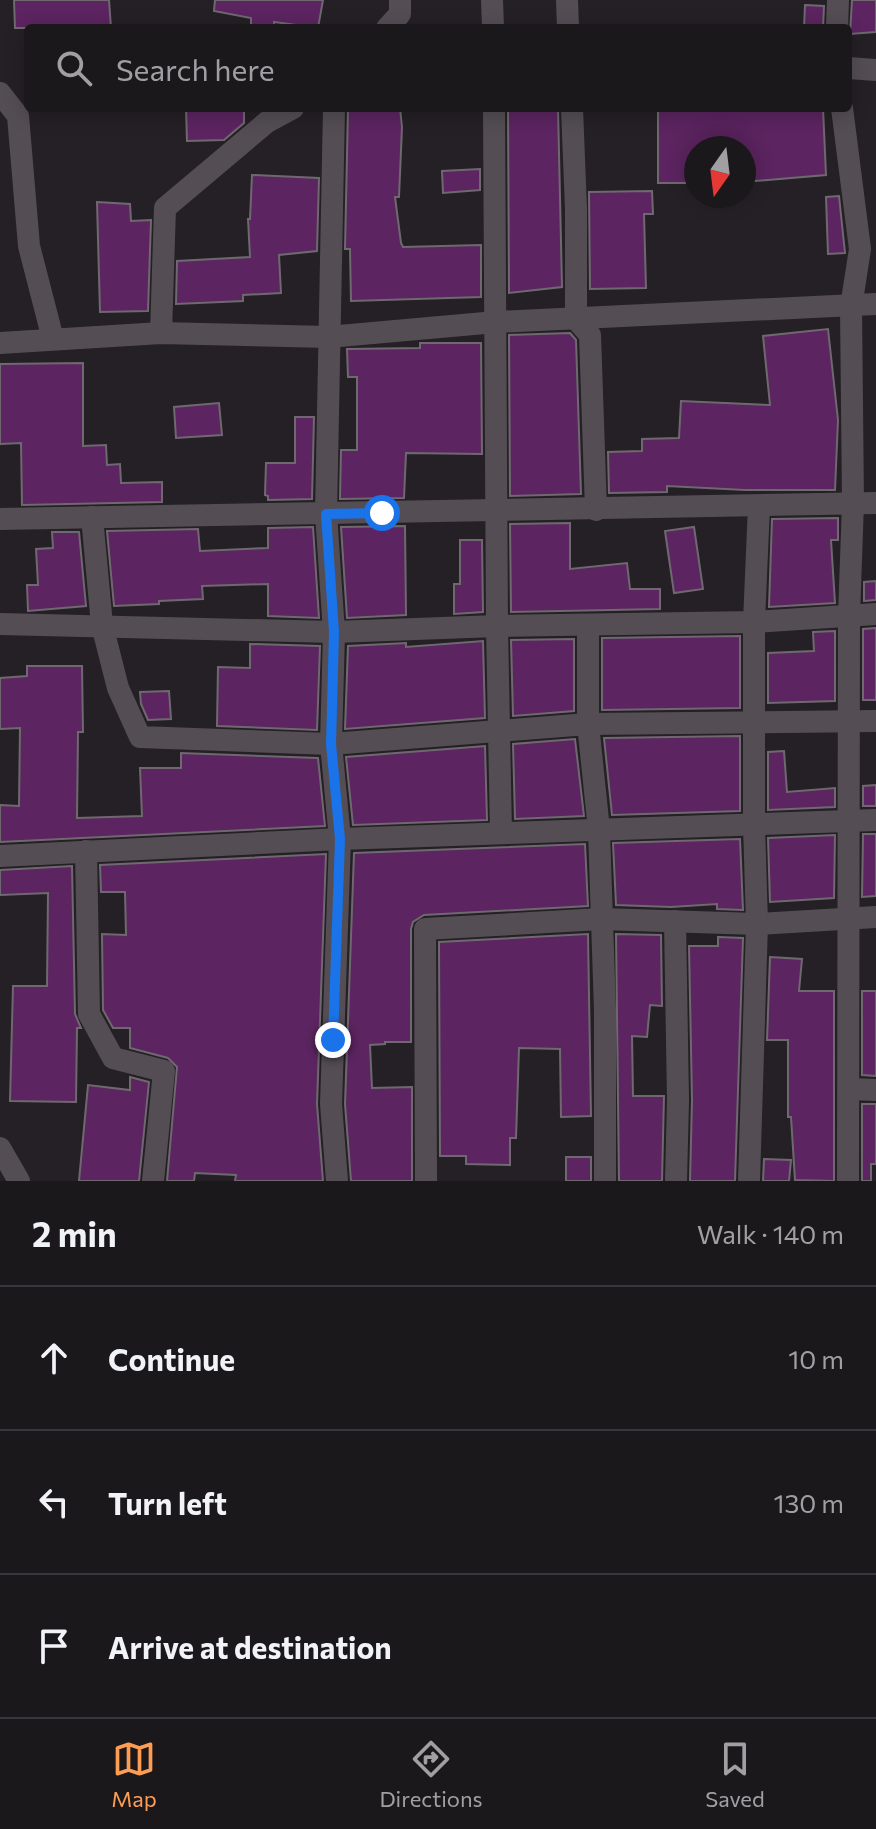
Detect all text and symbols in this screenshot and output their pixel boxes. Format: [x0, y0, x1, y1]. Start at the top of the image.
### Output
search box [24, 24, 852, 112]
icon: search [52, 46, 96, 90]
text: Search here [116, 50, 275, 87]
north arrow [684, 136, 756, 208]
route start [364, 495, 400, 531]
route end [315, 1022, 351, 1058]
text: 2 min [32, 1212, 117, 1254]
text: Walk · 140 m [697, 1218, 844, 1249]
icon: ahead [32, 1336, 76, 1380]
text: Continue [108, 1340, 235, 1377]
text: 10 m [788, 1343, 844, 1374]
icon: left [32, 1480, 76, 1524]
text: Turn left [108, 1484, 227, 1521]
text: 130 m [773, 1487, 844, 1518]
icon: arrive [32, 1624, 76, 1668]
text: Arrive at destination [108, 1628, 392, 1665]
tab: Map [111, 1737, 157, 1812]
tab: Directions [379, 1737, 483, 1812]
tab: Saved [705, 1737, 765, 1812]

